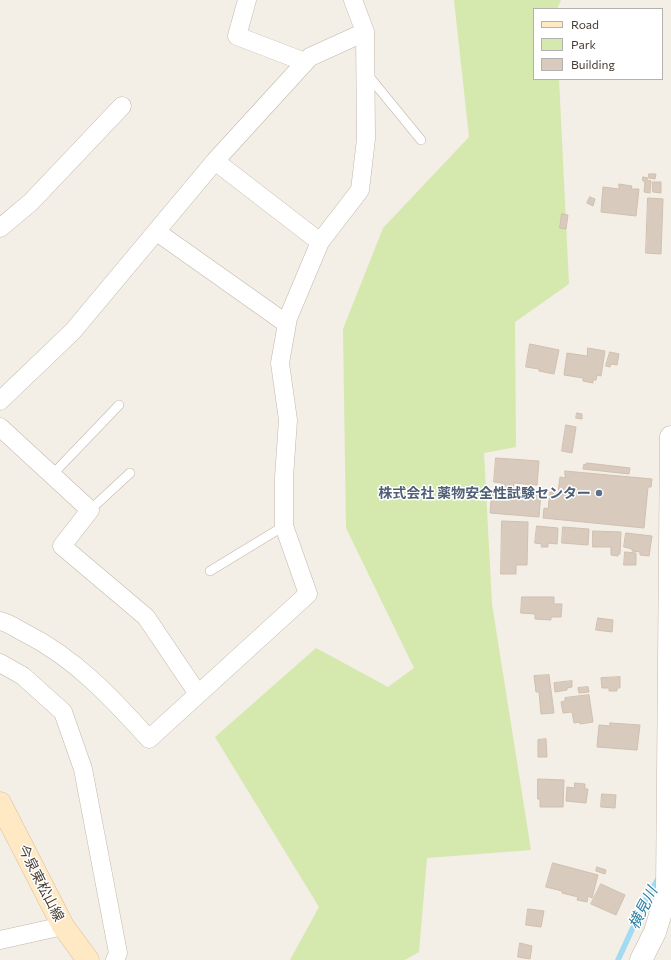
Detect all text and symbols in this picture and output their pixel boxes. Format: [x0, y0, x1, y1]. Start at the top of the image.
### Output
legend [533, 8, 663, 80]
text: Road [571, 17, 599, 31]
text: Park [571, 37, 596, 51]
text: Building [571, 57, 615, 71]
place label: 株式会社 薬物安全性試験センター [378, 485, 591, 501]
marker: 株式会社 薬物安全性試験センター [594, 488, 604, 498]
street label: 今泉東松山線 [14, 842, 68, 924]
water label: 横見川 [625, 884, 661, 932]

